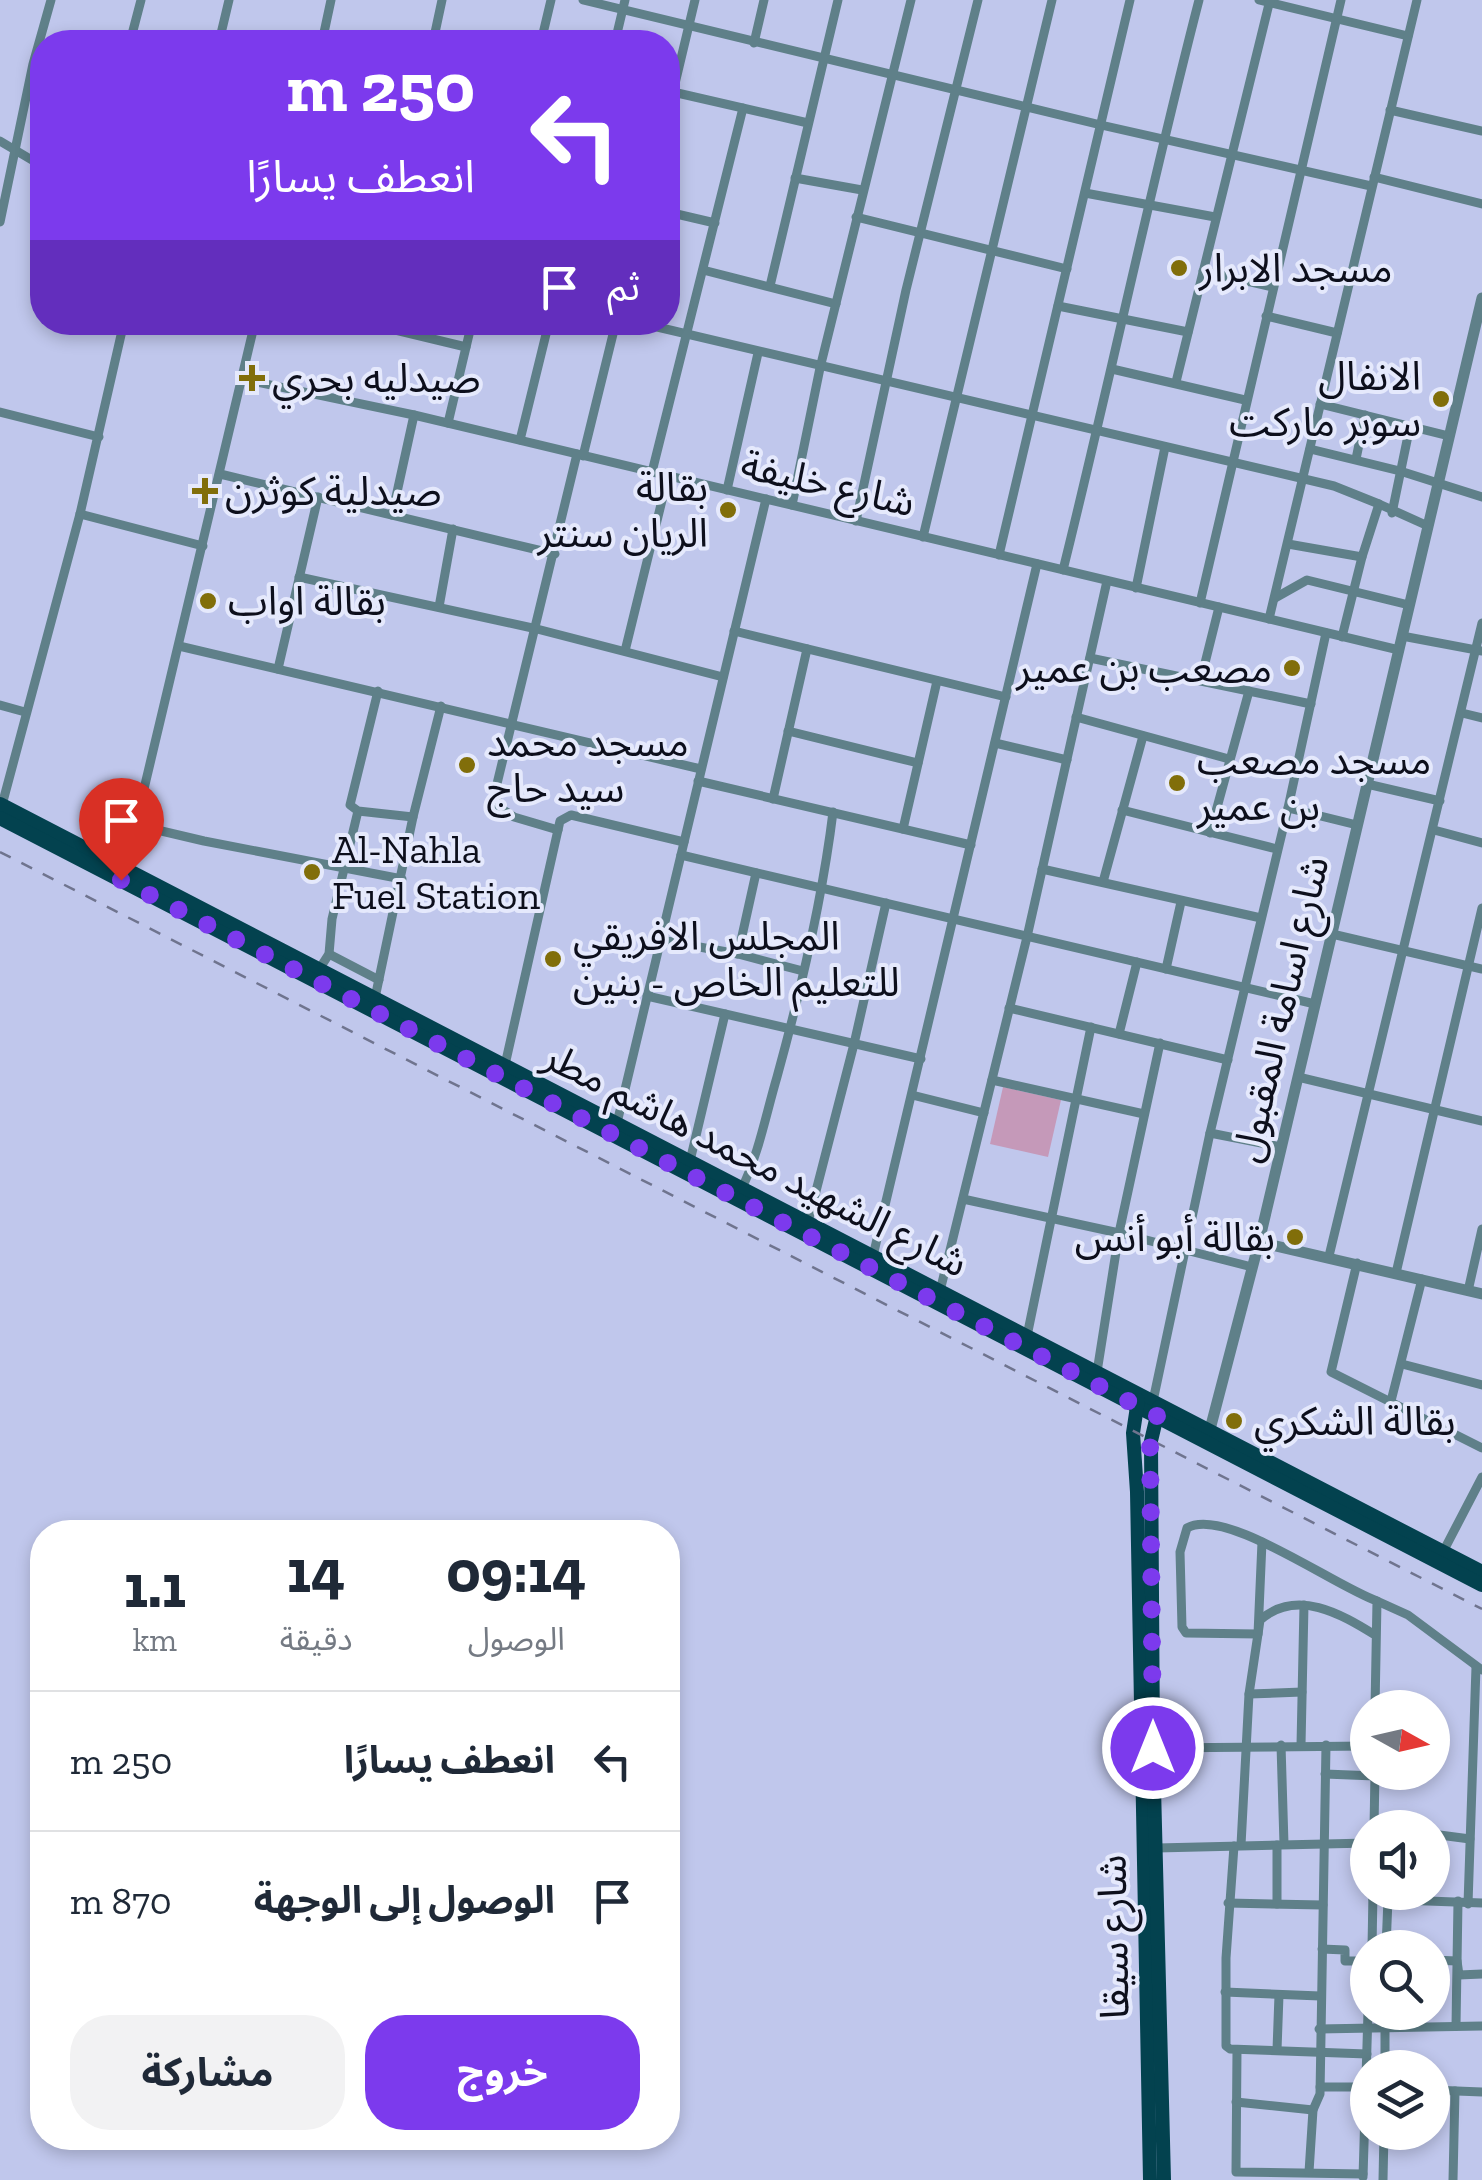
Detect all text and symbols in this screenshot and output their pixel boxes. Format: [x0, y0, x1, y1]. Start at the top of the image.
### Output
text: 250 m [286, 45, 475, 129]
icon: left [510, 70, 640, 200]
text: انعطف يسارًا [246, 150, 475, 204]
place label: مسجد الابرار [1198, 244, 1392, 292]
marker: مسجد الابرار [1168, 257, 1190, 279]
icon: arrive [532, 260, 587, 315]
text: ثم [607, 264, 640, 310]
place label: الانفال سوبر ماركت [1229, 352, 1421, 446]
place label: صيدليه بحري [272, 354, 481, 409]
marker: صيدليه بحري [241, 367, 263, 389]
marker: الانفال سوبر ماركت [1430, 388, 1452, 410]
street label: شارع خليفة [735, 440, 920, 532]
place label: بقالة الريان سنتر [537, 463, 708, 557]
place label: صيدلية كوثرن [225, 467, 442, 515]
marker: صيدلية كوثرن [194, 480, 216, 502]
marker: بقالة الريان سنتر [717, 499, 739, 521]
place label: بقالة اواب [228, 577, 386, 625]
marker: بقالة اواب [197, 590, 219, 612]
place label: مصعب بن عمير [1015, 644, 1272, 692]
marker: مصعب بن عمير [1281, 657, 1303, 679]
place label: مسجد محمد سيد حاج [487, 718, 689, 818]
place label: مسجد مصعب بن عمير [1196, 736, 1431, 830]
marker: مسجد محمد سيد حاج [456, 754, 478, 776]
marker: مسجد مصعب بن عمير [1166, 772, 1188, 794]
pin [79, 778, 164, 881]
icon: arrive [94, 793, 149, 848]
place label: Al-Nahla Fuel Station [332, 825, 540, 919]
street label: شارع اسامة المقبول [1221, 851, 1344, 1168]
marker: Al-Nahla Fuel Station [301, 861, 323, 883]
place label: المجلس الافريقي للتعليم الخاص - بنين [573, 912, 900, 1012]
marker: المجلس الافريقي للتعليم الخاص - بنين [542, 948, 564, 970]
street label: شارع الشهيد محمد هاشم مطر [532, 1031, 976, 1292]
place label: بقالة أبو أنس [1075, 1213, 1275, 1261]
marker: بقالة أبو أنس [1284, 1226, 1306, 1248]
place label: بقالة الشكري [1254, 1397, 1456, 1452]
marker: بقالة الشكري [1223, 1410, 1245, 1432]
text: 14 [287, 1535, 345, 1607]
text: 09:14 [446, 1535, 586, 1607]
text: 1.1 [124, 1550, 186, 1622]
text: دقيقة [280, 1620, 353, 1658]
text: الوصول [468, 1620, 565, 1658]
text: km [133, 1621, 177, 1659]
north arrow [1350, 1690, 1450, 1790]
map controls [1350, 1690, 1450, 2150]
position arrow [1101, 1696, 1205, 1800]
icon: left [585, 1734, 640, 1789]
text: انعطف يسارًا [344, 1737, 555, 1783]
text: 250 m [70, 1738, 172, 1784]
button: sound [1350, 1810, 1450, 1910]
street label: شارع سيقا [1088, 1854, 1144, 2020]
icon: arrive [585, 1874, 640, 1929]
text: الوصول إلى الوجهة [254, 1877, 555, 1923]
text: 870 m [70, 1878, 172, 1924]
button: search [1350, 1930, 1450, 2030]
button: مشاركة [70, 2015, 345, 2130]
button: خروج [365, 2015, 640, 2130]
button: layers [1350, 2050, 1450, 2150]

